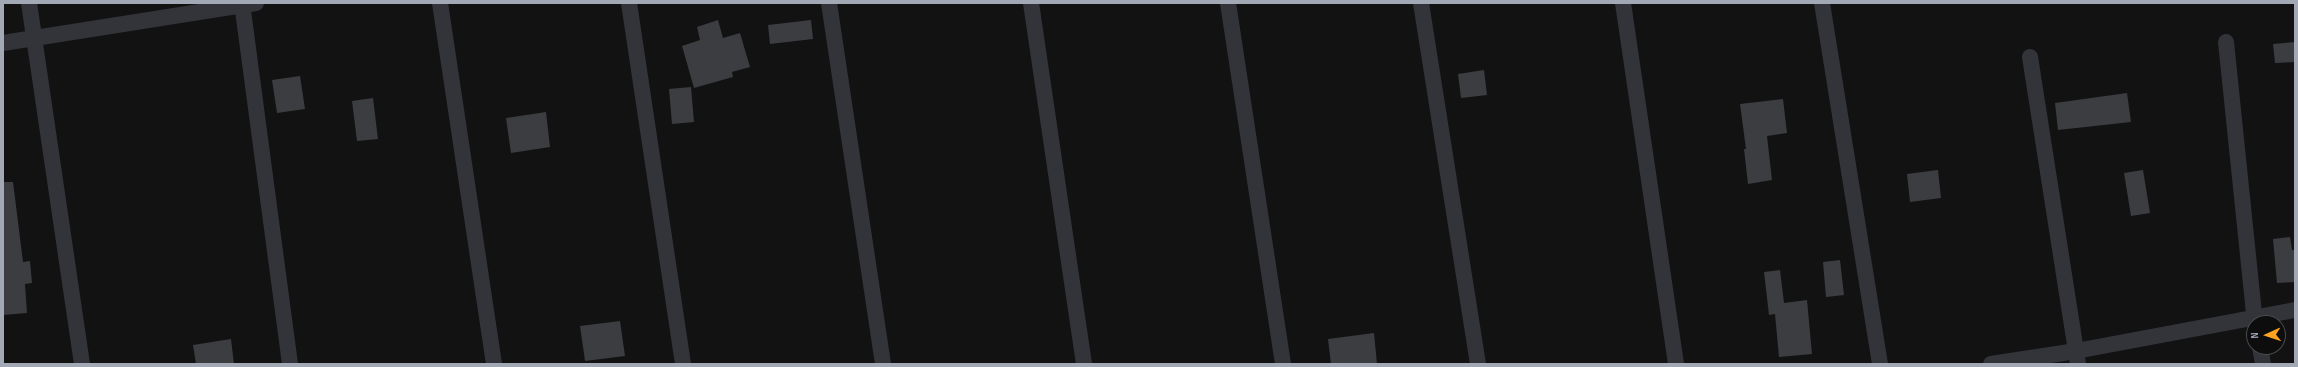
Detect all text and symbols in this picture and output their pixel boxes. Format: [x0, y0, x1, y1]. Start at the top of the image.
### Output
north arrow [2246, 315, 2286, 355]
text: N [2248, 332, 2261, 339]

